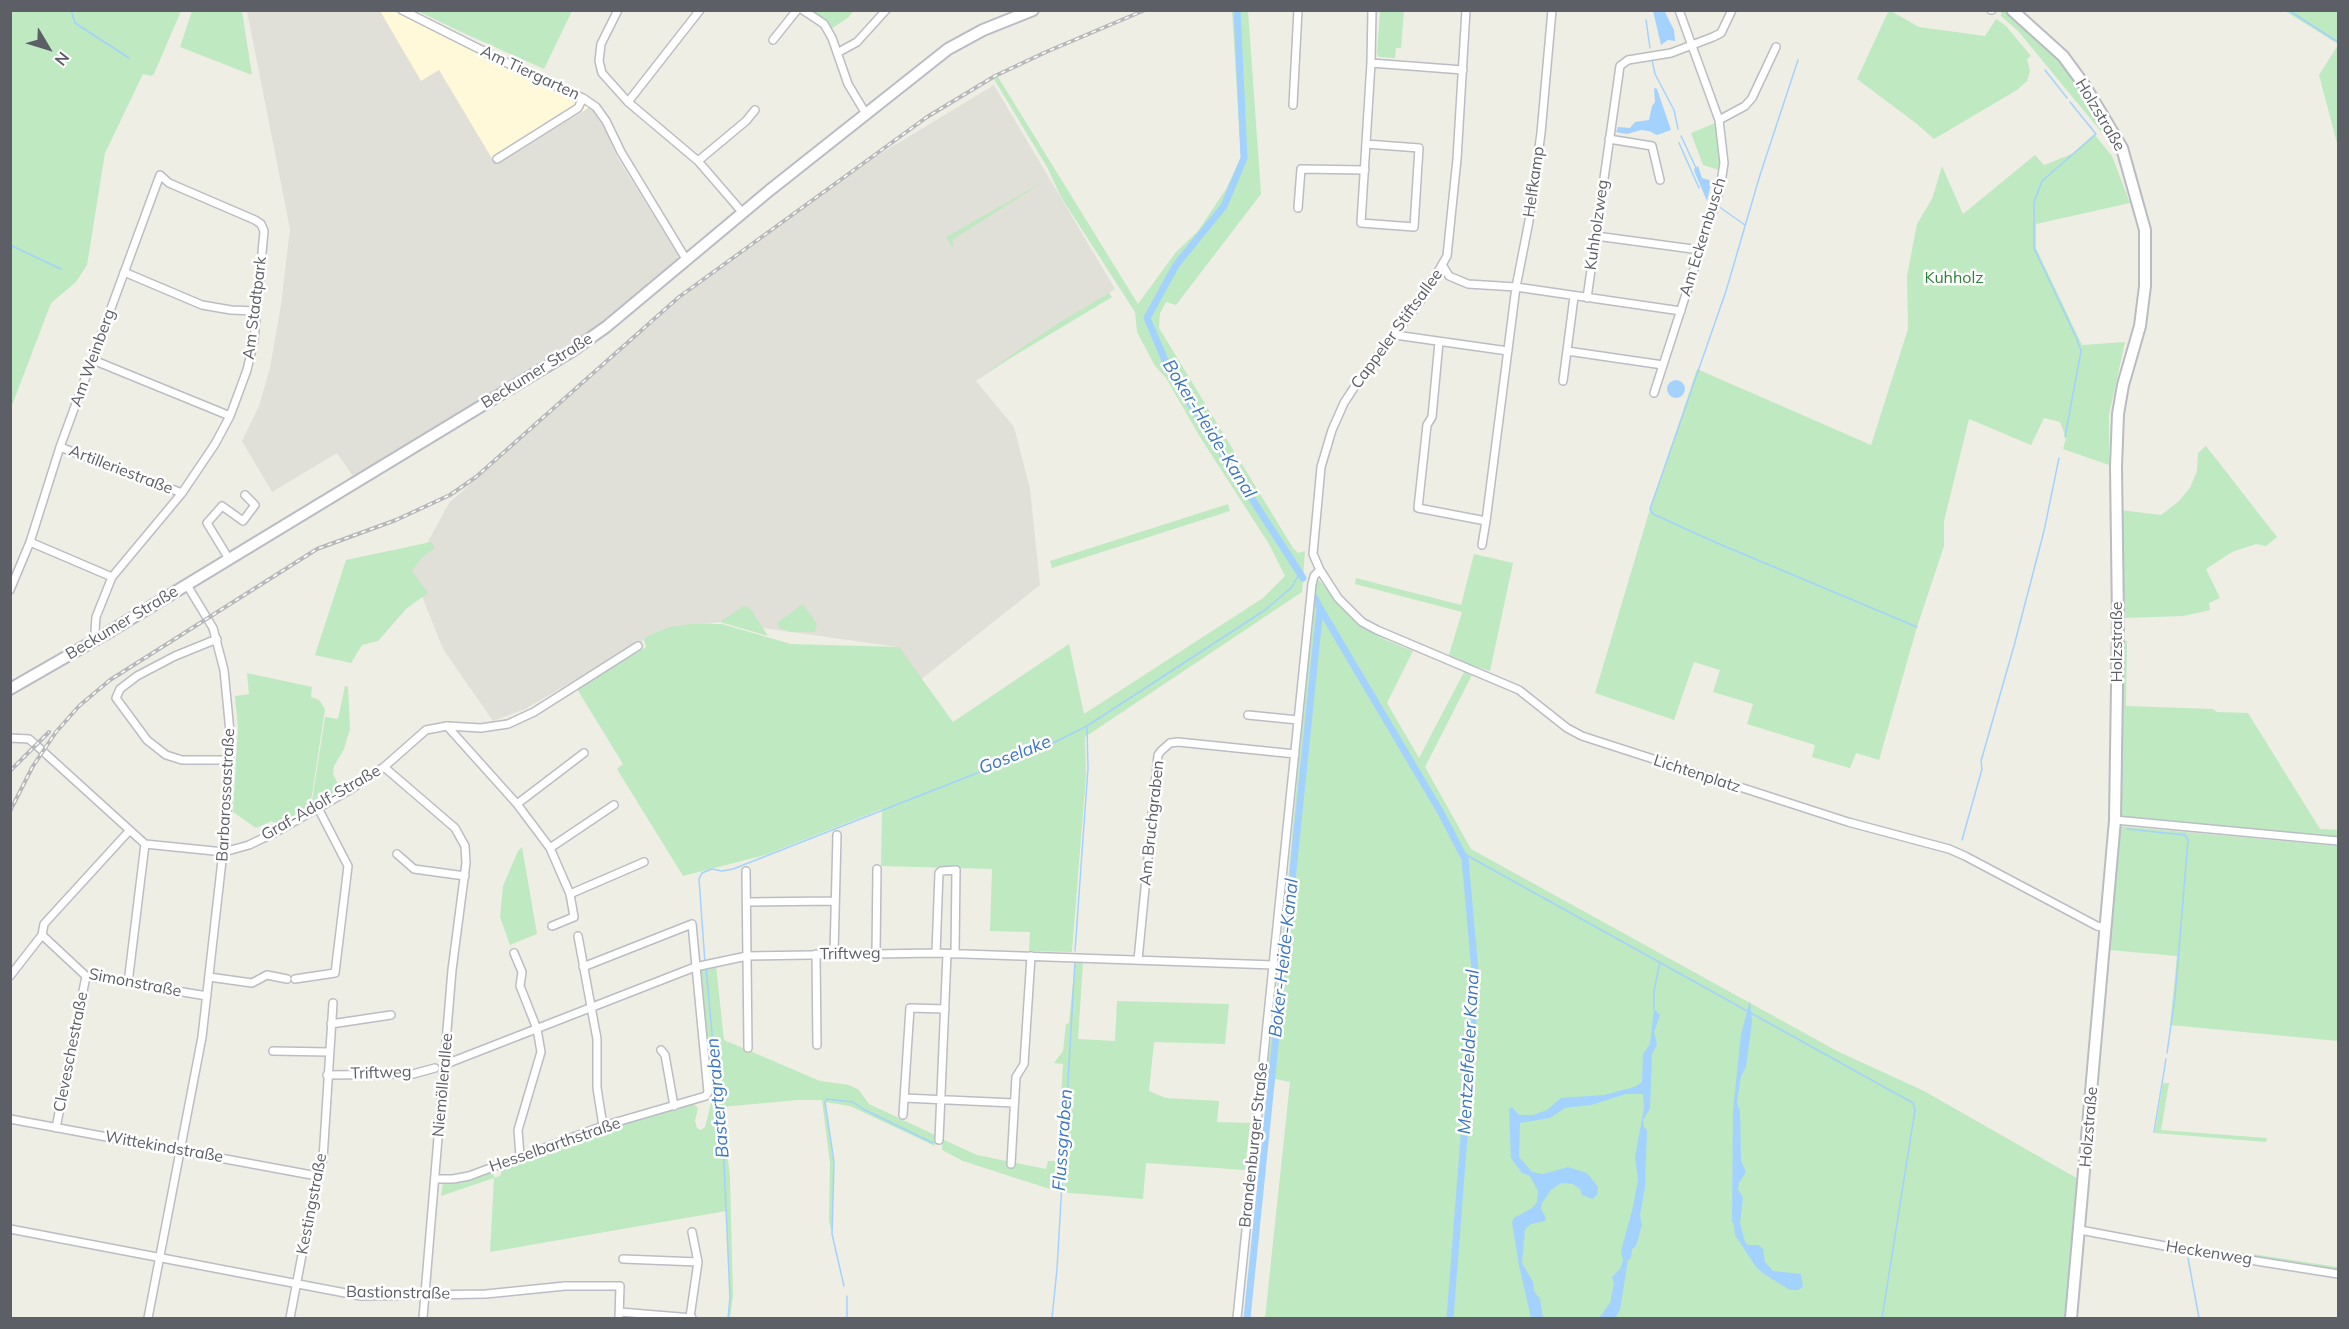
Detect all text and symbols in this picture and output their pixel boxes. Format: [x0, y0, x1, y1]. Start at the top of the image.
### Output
north arrow [18, 18, 78, 78]
street label: Am Tiergarten [477, 42, 583, 104]
text: N [51, 48, 74, 70]
street label: Holzstraße [2071, 75, 2129, 155]
street label: Helfkamp [1520, 145, 1548, 219]
street label: Am Eckernbusch [1676, 175, 1730, 299]
street label: Kuhholzweg [1581, 178, 1613, 272]
street label: Am Stadtpark [239, 255, 271, 361]
street label: Cappeler Stiftsallee [1347, 265, 1447, 393]
park label: Kuhholz [1924, 268, 1984, 288]
street label: Am Weinberg [66, 307, 120, 409]
street label: Beckumer Straße [478, 329, 596, 413]
water label: Boker-Heide-Kanal [1158, 356, 1260, 502]
street label: Artilleriestraße [66, 441, 176, 499]
street label: Beckumer Straße [62, 582, 182, 664]
street label: Holzstraße [2107, 601, 2127, 683]
street label: Barbarossastraße [213, 728, 239, 862]
water label: Goselake [976, 731, 1054, 779]
street label: Lichtenplatz [1651, 751, 1743, 797]
street label: Am Bruchgraben [1136, 759, 1168, 887]
street label: Graf-Adolf-Straße [258, 761, 384, 845]
water label: Boker-Heide-Kanal [1265, 878, 1303, 1038]
street label: Triftweg [819, 944, 881, 964]
street label: Simonstraße [87, 965, 183, 1001]
water label: Mentzelfelder Kanal [1454, 969, 1484, 1135]
street label: Cleveschestraße [50, 990, 92, 1114]
street label: Niemöllerallee [429, 1032, 457, 1138]
water label: Bastertgraben [702, 1037, 734, 1159]
street label: Triftweg [350, 1062, 412, 1084]
street label: Brandenburger Straße [1236, 1062, 1272, 1228]
street label: Holzstraße [2076, 1086, 2102, 1168]
water label: Flussgraben [1049, 1088, 1077, 1192]
street label: Hesselbarthstraße [487, 1114, 623, 1176]
street label: Wittekindstraße [103, 1127, 225, 1167]
street label: Kestingstraße [293, 1152, 331, 1256]
street label: Heckenweg [2165, 1237, 2253, 1269]
street label: Bastionstraße [346, 1282, 450, 1304]

